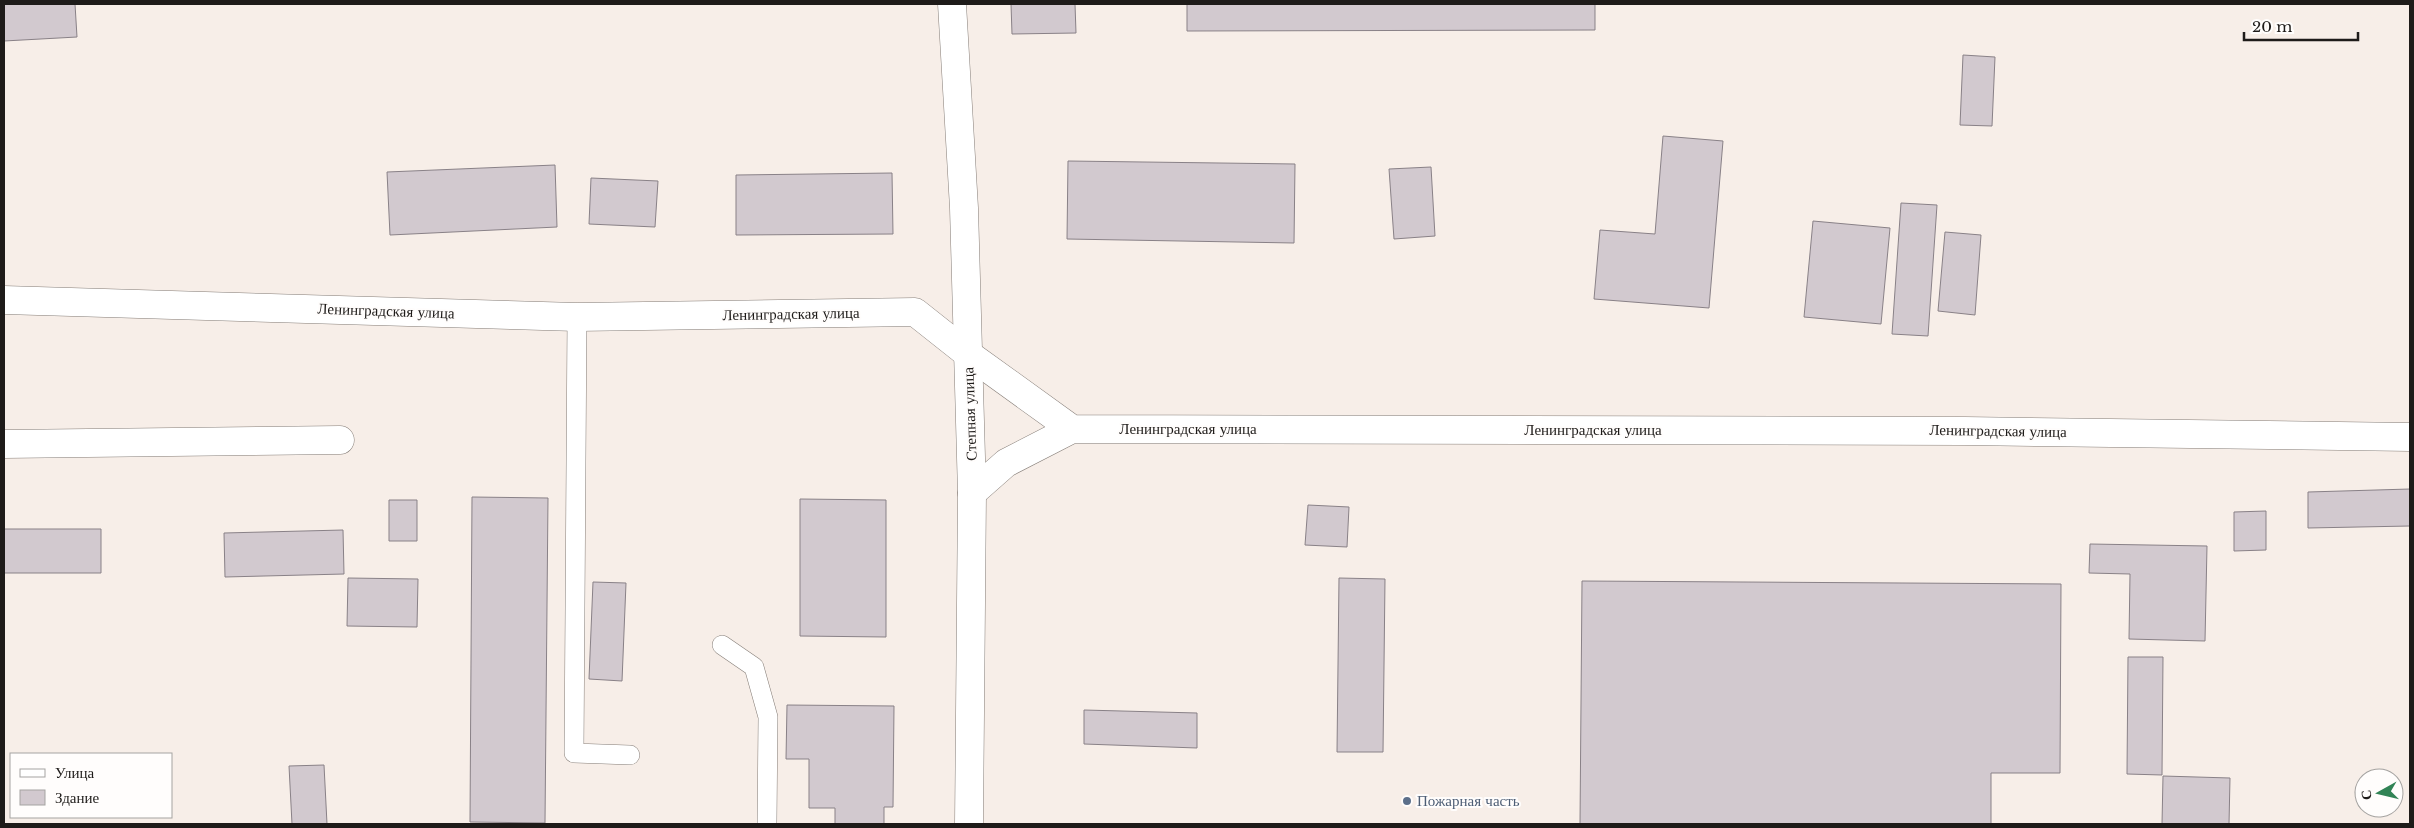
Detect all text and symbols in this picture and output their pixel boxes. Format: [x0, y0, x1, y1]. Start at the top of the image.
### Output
scale bar [2244, 10, 2358, 42]
text: 20 m [2252, 17, 2292, 36]
street label: Ленинградская улица [317, 299, 455, 322]
street label: Ленинградская улица [722, 303, 860, 324]
street label: Степная улица [958, 366, 981, 461]
street label: Ленинградская улица [1119, 419, 1257, 438]
street label: Ленинградская улица [1524, 420, 1662, 439]
street label: Ленинградская улица [1929, 420, 2067, 441]
legend [10, 753, 172, 818]
text: Улица [55, 763, 94, 782]
north arrow [2354, 768, 2404, 818]
text: Здание [55, 788, 99, 807]
text: С [2357, 789, 2376, 801]
place label: Пожарная часть [1417, 791, 1520, 810]
marker: Пожарная часть [1401, 795, 1413, 807]

